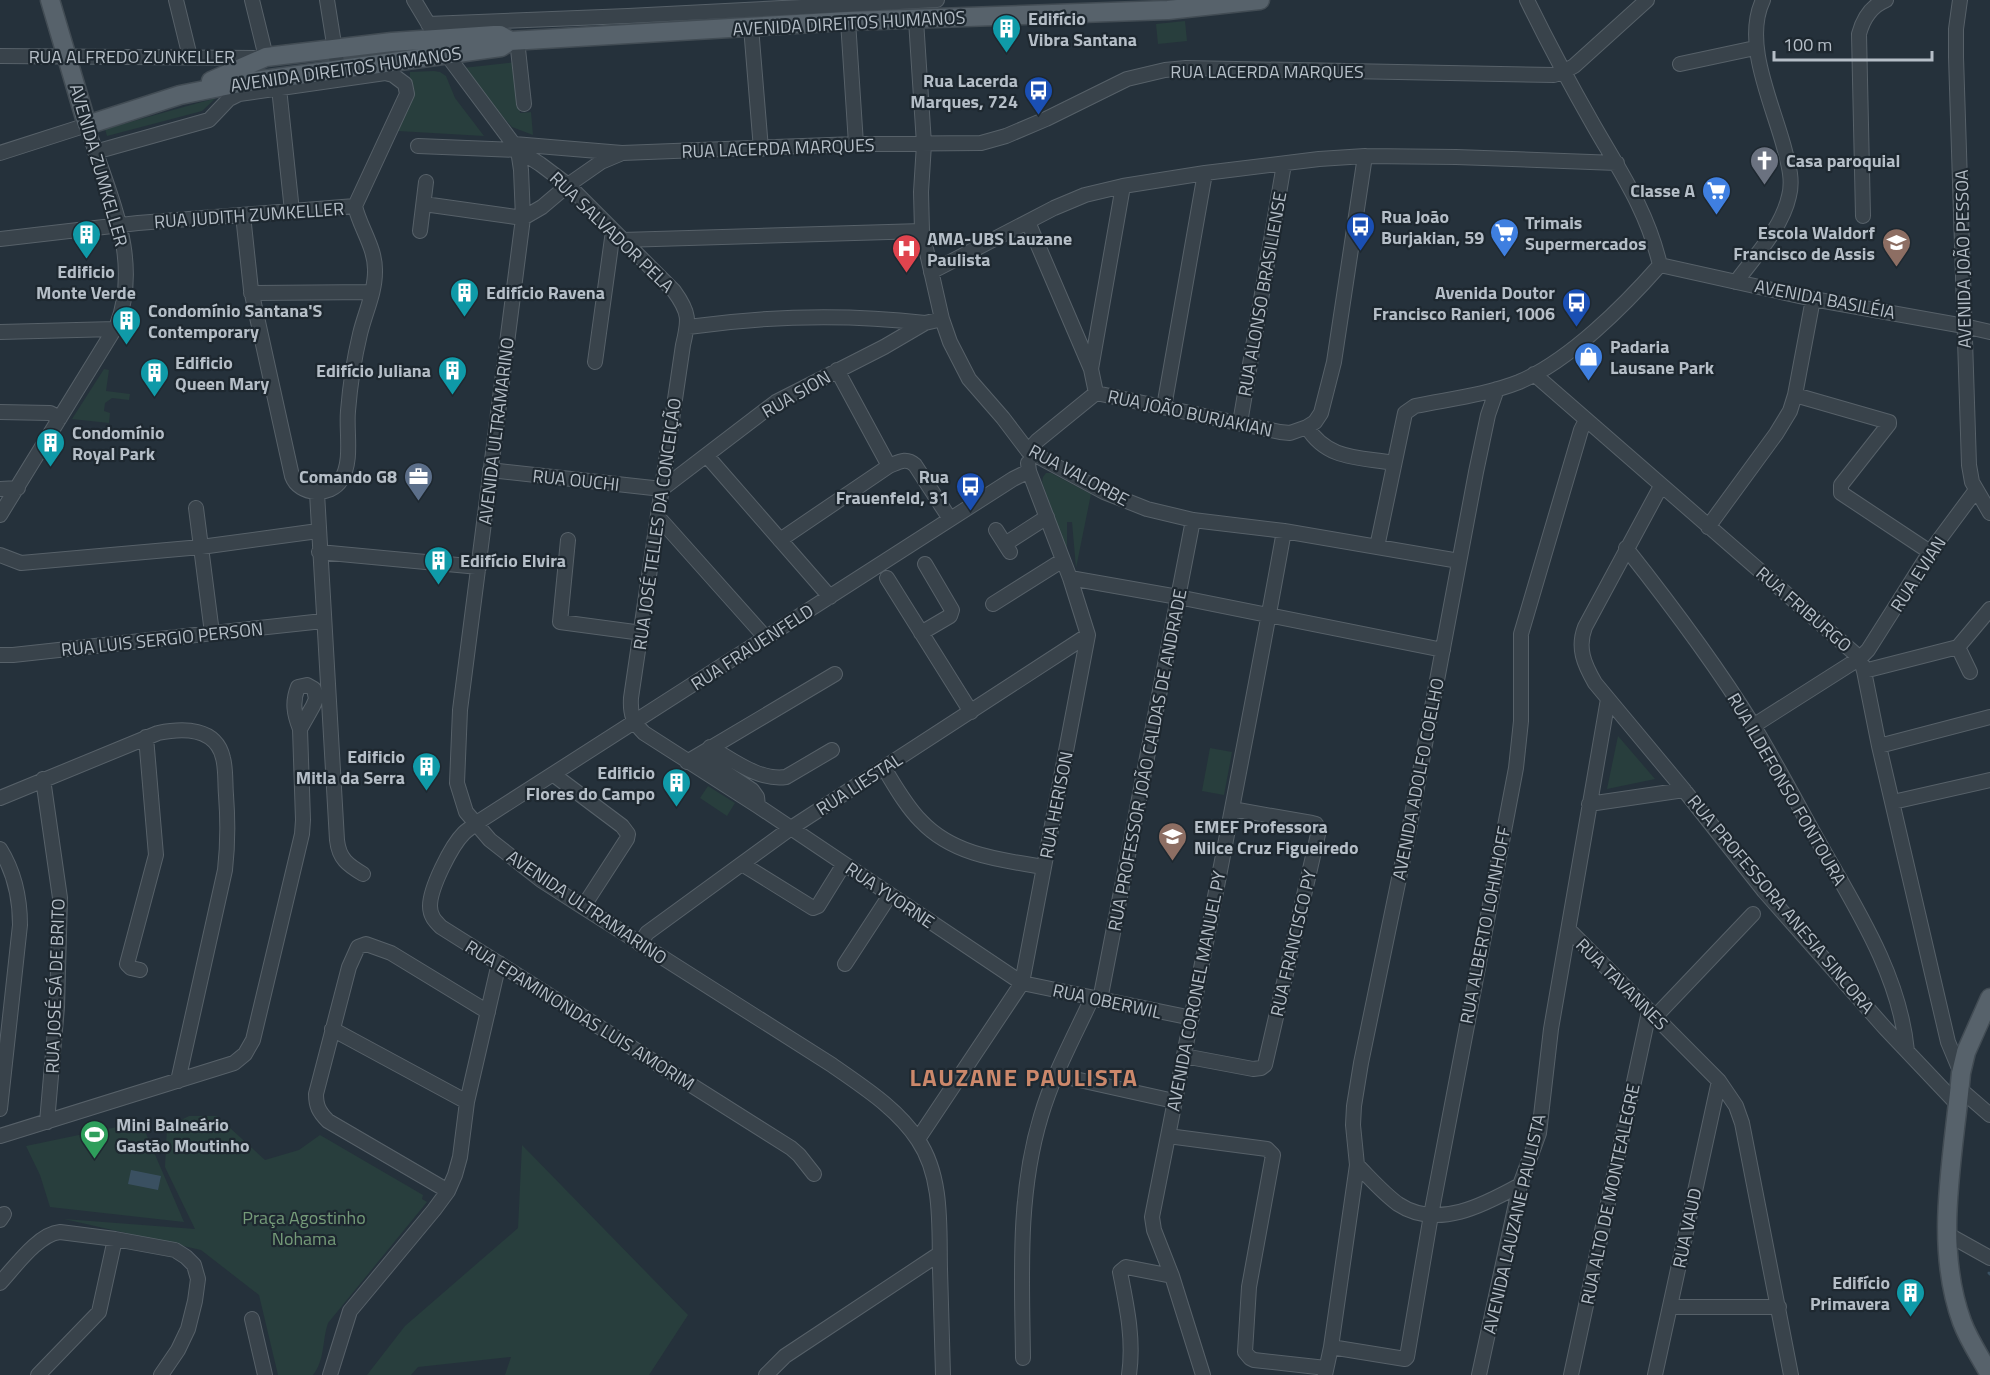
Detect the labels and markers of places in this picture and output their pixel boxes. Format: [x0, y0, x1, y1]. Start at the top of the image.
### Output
place label: Edifício Vibra Santana [1028, 5, 1137, 53]
building icon: Edifício Vibra Santana [991, 12, 1023, 54]
place label: Rua Lacerda Marques, 724 [910, 67, 1018, 115]
bus stop icon: Rua Lacerda Marques, 724 [1023, 74, 1055, 116]
church icon: Casa paroquial [1749, 144, 1781, 186]
place label: Casa paroquial [1786, 147, 1900, 174]
supermarket icon: Classe A [1700, 174, 1732, 216]
place label: Classe A [1630, 177, 1695, 204]
place label: Rua João Burjakian, 59 [1381, 203, 1484, 251]
place label: Trimais Supermercados [1525, 209, 1647, 257]
bus stop icon: Rua João Burjakian, 59 [1344, 210, 1376, 252]
supermarket icon: Trimais Supermercados [1488, 216, 1520, 258]
building icon: Edificio Monte Verde [70, 218, 102, 260]
place label: Escola Waldorf Francisco de Assis [1733, 219, 1876, 267]
place label: AMA-UBS Lauzane Paulista [927, 225, 1072, 273]
school or university icon: Escola Waldorf Francisco de Assis [1880, 226, 1912, 268]
hospital icon: AMA-UBS Lauzane Paulista [890, 232, 922, 274]
place label: Edificio Monte Verde [36, 258, 136, 306]
building icon: Edifício Ravena [449, 276, 481, 318]
place label: Edifício Ravena [486, 279, 605, 306]
place label: Avenida Doutor Francisco Ranieri, 1006 [1373, 279, 1555, 327]
bus stop icon: Avenida Doutor Francisco Ranieri, 1006 [1560, 286, 1592, 328]
place label: Condomínio Santana'S Contemporary [148, 297, 322, 345]
building icon: Condomínio Santana'S Contemporary [111, 304, 143, 346]
place label: Padaria Lausane Park [1610, 333, 1715, 381]
shop icon: Padaria Lausane Park [1573, 340, 1605, 382]
place label: Edificio Queen Mary [175, 349, 269, 397]
building icon: Edifício Juliana [436, 354, 468, 396]
building icon: Edificio Queen Mary [138, 356, 170, 398]
place label: Edifício Juliana [316, 357, 431, 384]
place label: Condomínio Royal Park [72, 419, 165, 467]
building icon: Condomínio Royal Park [35, 426, 67, 468]
office icon: Comando G8 [402, 460, 434, 502]
place label: Comando G8 [299, 463, 397, 490]
place label: Rua Frauenfeld, 31 [836, 463, 949, 511]
bus stop icon: Rua Frauenfeld, 31 [954, 470, 986, 512]
building icon: Edifício Elvira [423, 544, 455, 586]
place label: Edifício Elvira [460, 547, 566, 574]
place label: Edificio Mitla da Serra [296, 743, 405, 791]
building icon: Edificio Mitla da Serra [410, 750, 442, 792]
place label: Edificio Flores do Campo [526, 759, 655, 807]
building icon: Edificio Flores do Campo [660, 766, 692, 808]
place label: EMEF Professora Nilce Cruz Figueiredo [1194, 813, 1359, 861]
school or university icon: EMEF Professora Nilce Cruz Figueiredo [1157, 820, 1189, 862]
place label: Mini Balneário Gastão Moutinho [116, 1111, 250, 1159]
sports icon: Mini Balneário Gastão Moutinho [79, 1118, 111, 1160]
place label: Edifício Primavera [1810, 1269, 1890, 1317]
building icon: Edifício Primavera [1895, 1276, 1927, 1318]

